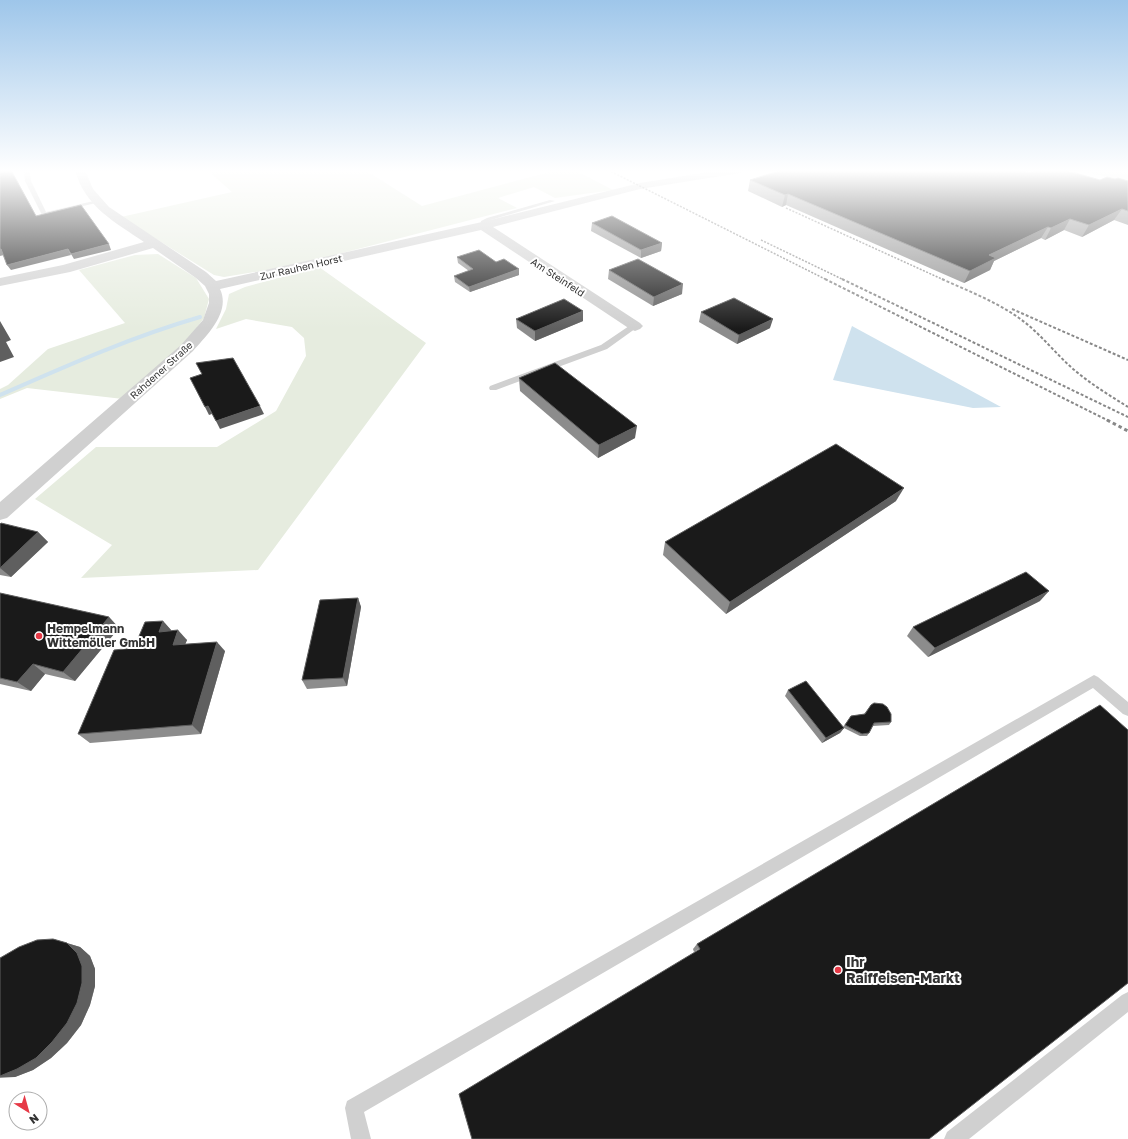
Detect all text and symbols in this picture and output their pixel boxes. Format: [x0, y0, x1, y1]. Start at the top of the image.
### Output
street label: Zur Rauhen Horst [259, 252, 343, 282]
street label: Am Steinfeld [529, 255, 587, 299]
street label: Rahdener Straße [127, 339, 195, 401]
place label: Hempelmann Wittemöller GmbH [47, 621, 155, 650]
marker: Hempelmann Wittemöller GmbH [34, 631, 44, 641]
place label: Ihr Raiffeisen-Markt [846, 953, 960, 986]
marker: Ihr Raiffeisen-Markt [833, 965, 843, 975]
north arrow [8, 1091, 48, 1131]
text: N [27, 1112, 42, 1127]

